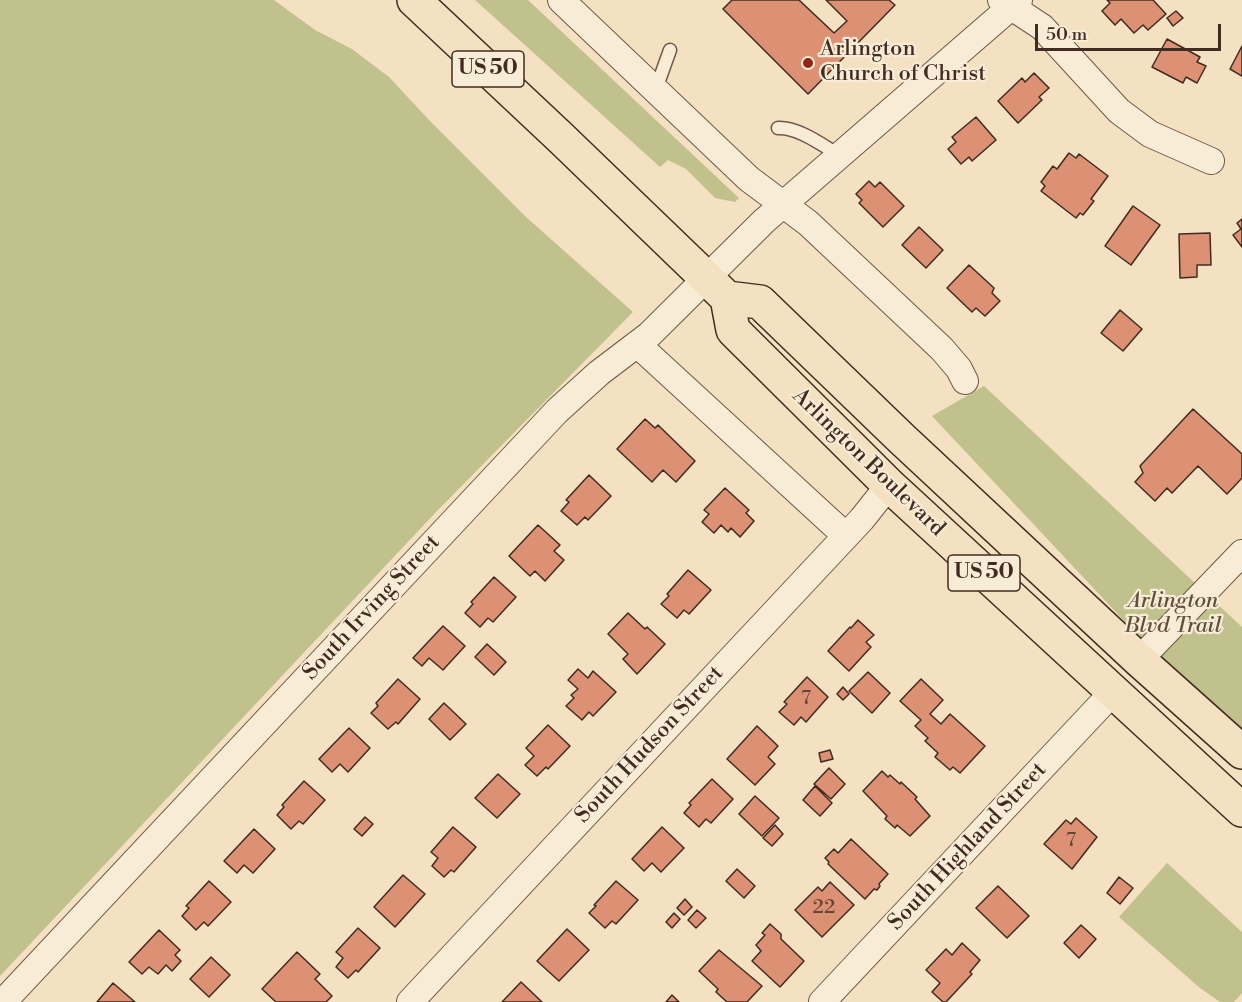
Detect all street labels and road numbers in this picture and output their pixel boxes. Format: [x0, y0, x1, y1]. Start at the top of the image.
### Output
road number: US 50 [452, 51, 524, 87]
street label: Arlington Boulevard [786, 383, 950, 543]
street label: South Irving Street [298, 530, 446, 686]
road number: US 50 [948, 555, 1020, 591]
street label: South Hudson Street [570, 661, 730, 829]
street label: South Highland Street [883, 757, 1053, 937]

